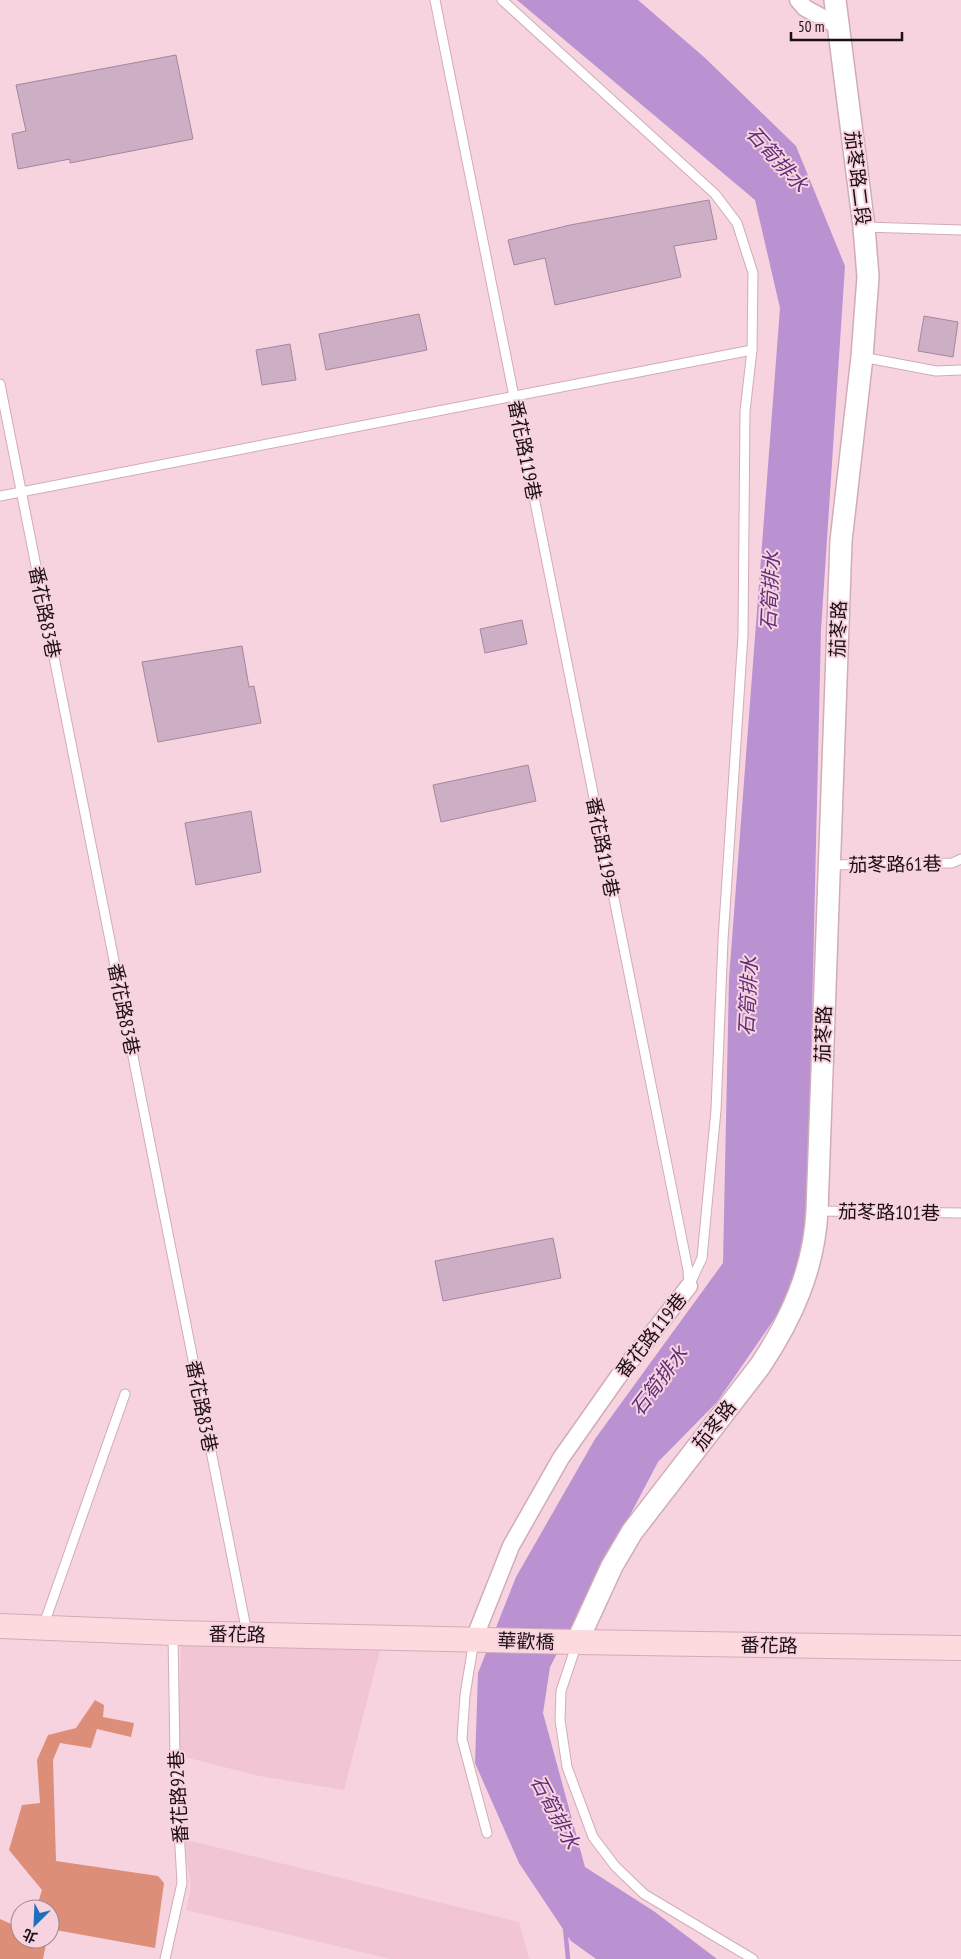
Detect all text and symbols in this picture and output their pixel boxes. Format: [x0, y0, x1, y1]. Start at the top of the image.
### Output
scale bar [791, 10, 902, 42]
text: 50 m [798, 17, 824, 36]
water label: 石筍排水 [741, 121, 814, 198]
street label: 茄苳路二段 [840, 129, 876, 227]
street label: 番花路119巷 [504, 398, 546, 502]
water label: 石筍排水 [755, 549, 785, 632]
street label: 番花路83巷 [24, 564, 66, 660]
street label: 茄苳路 [825, 600, 851, 658]
street label: 番花路119巷 [582, 795, 624, 899]
street label: 茄苳路61巷 [848, 851, 942, 877]
water label: 石筍排水 [733, 954, 763, 1037]
street label: 番花路83巷 [103, 961, 145, 1057]
street label: 茄苳路 [810, 1005, 836, 1063]
street label: 茄苳路101巷 [838, 1199, 940, 1225]
street label: 番花路119巷 [610, 1288, 692, 1382]
water label: 石筍排水 [625, 1340, 694, 1421]
street label: 番花路83巷 [181, 1358, 223, 1454]
street label: 茄苳路 [687, 1395, 741, 1455]
street label: 番花路 [208, 1622, 266, 1646]
street label: 華歡橋 [497, 1628, 555, 1654]
street label: 番花路 [740, 1633, 798, 1657]
street label: 番花路92巷 [164, 1750, 192, 1844]
water label: 石筍排水 [525, 1771, 586, 1854]
north arrow [10, 1899, 60, 1949]
text: 北 [20, 1925, 40, 1947]

